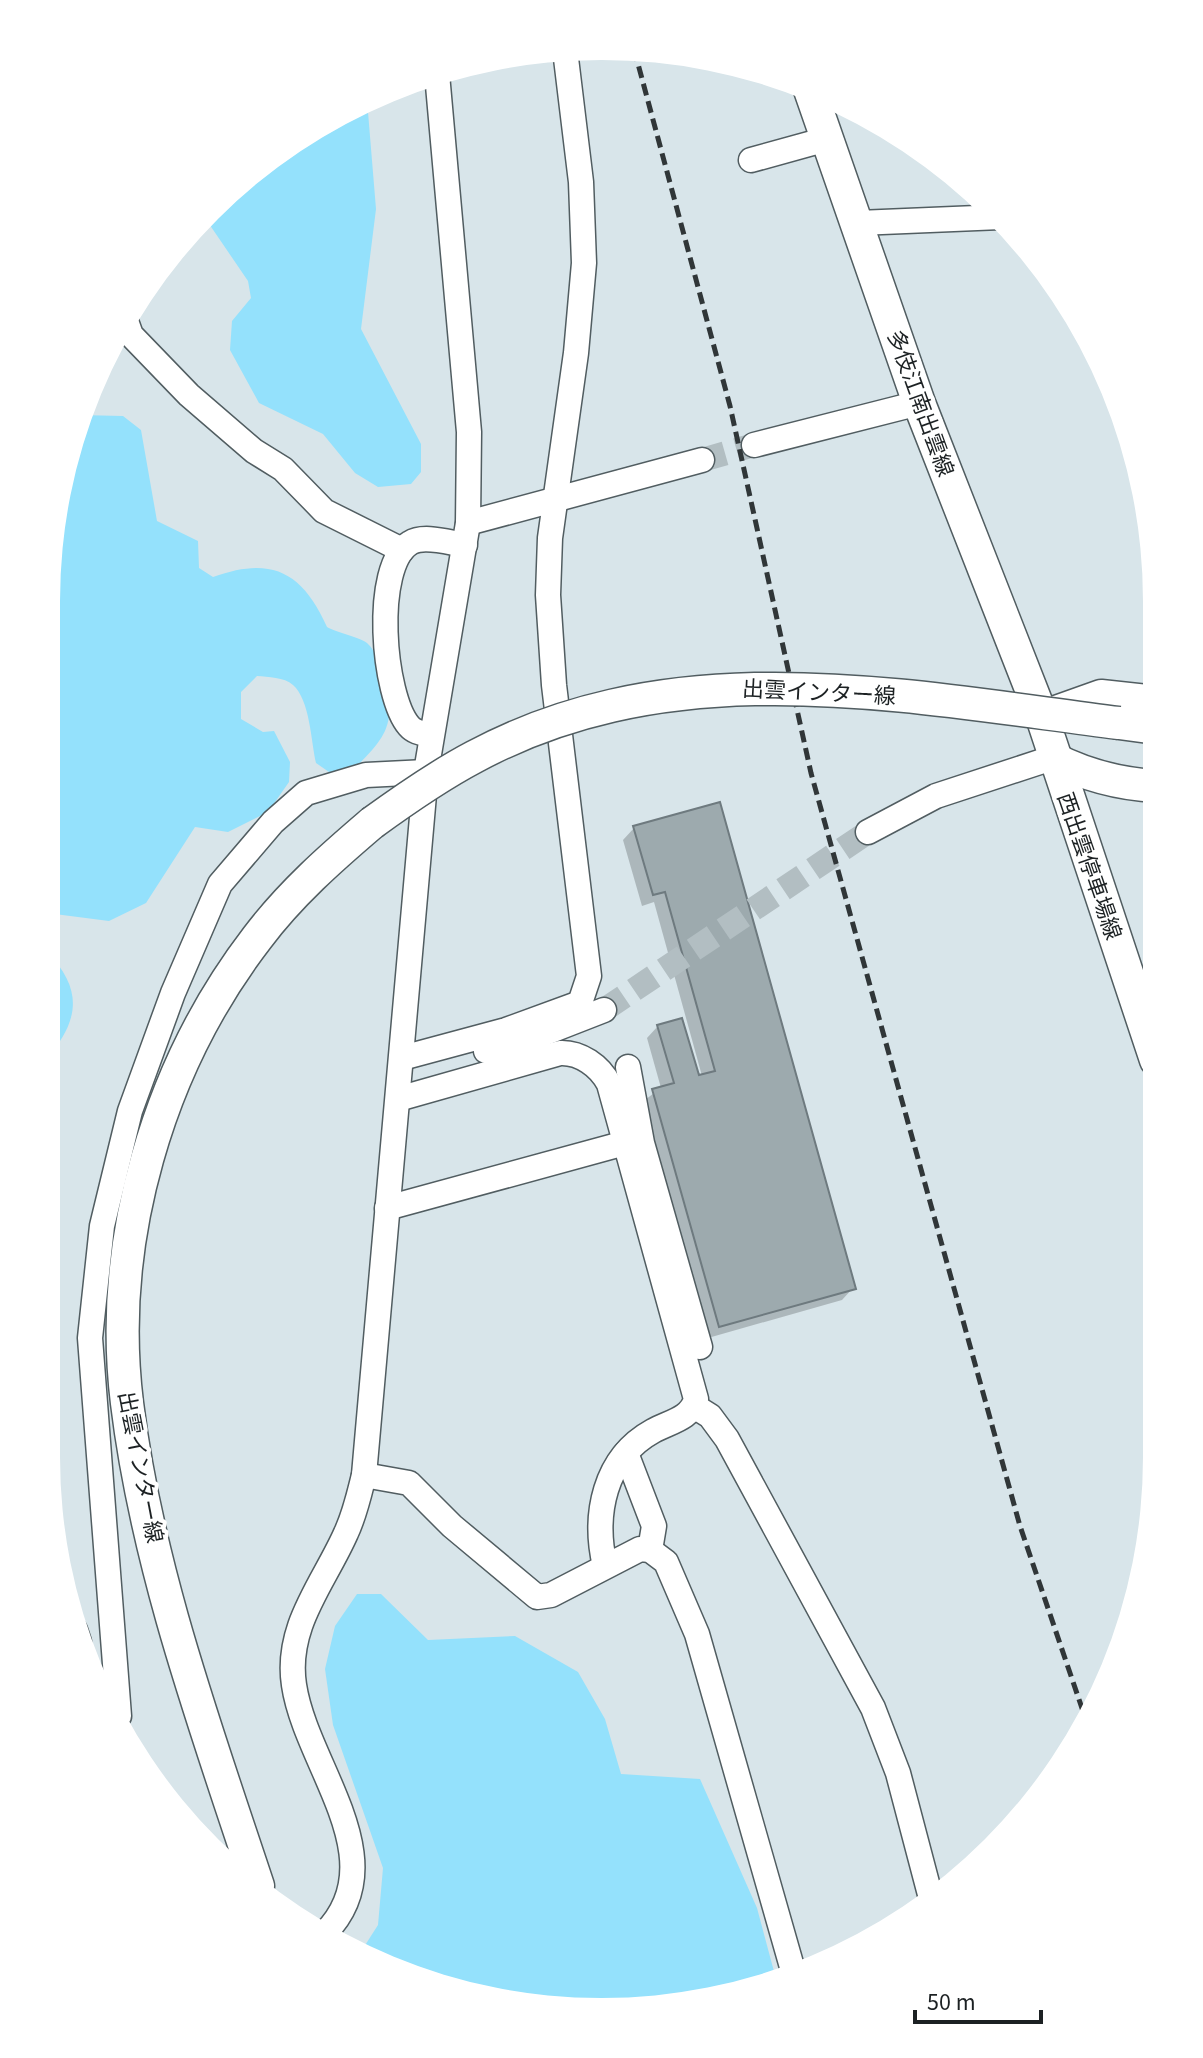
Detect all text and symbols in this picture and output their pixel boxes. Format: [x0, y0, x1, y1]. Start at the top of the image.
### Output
street label: 多伎江南出雲線 [879, 326, 961, 481]
street label: 出雲インター線 [741, 673, 897, 713]
street label: 西出雲停車場線 [1049, 788, 1129, 944]
street label: 出雲インター線 [110, 1389, 170, 1546]
scale bar [915, 1974, 1041, 2024]
text: 50 m [927, 1985, 976, 2020]

